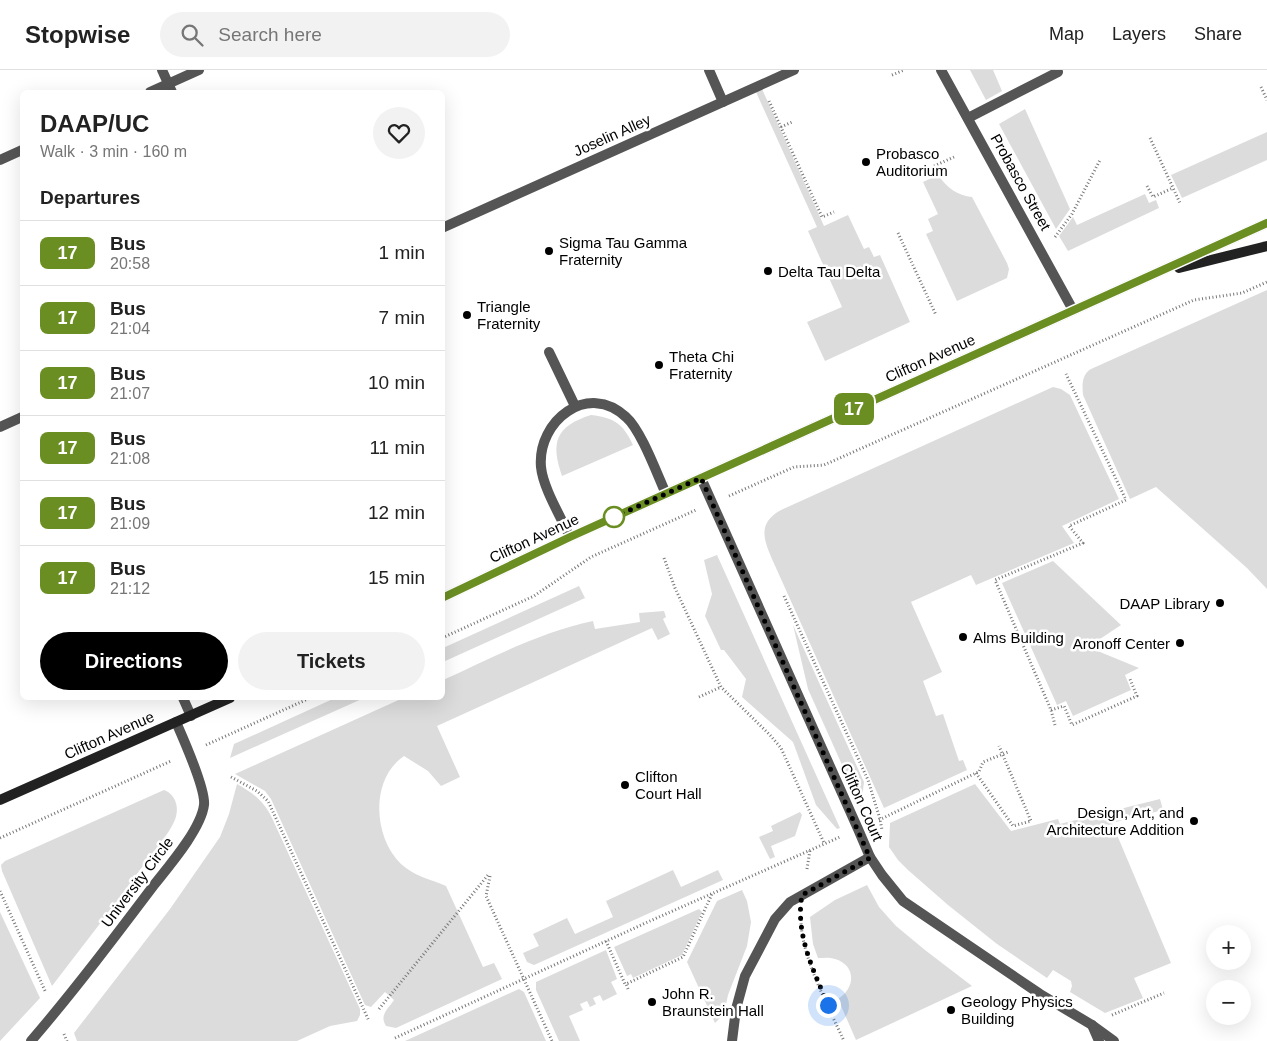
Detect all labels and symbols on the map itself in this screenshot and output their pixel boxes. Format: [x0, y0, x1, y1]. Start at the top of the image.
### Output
street label: Joselin Alley [571, 110, 654, 160]
street label: Probasco Street [987, 131, 1055, 234]
place label: Probasco Auditorium [876, 145, 948, 179]
marker: Probasco Auditorium [860, 156, 872, 168]
place label: Sigma Tau Gamma Fraternity [559, 234, 688, 268]
marker: Sigma Tau Gamma Fraternity [543, 245, 555, 257]
place label: Delta Tau Delta [778, 263, 881, 280]
marker: Delta Tau Delta [762, 265, 774, 277]
place label: Triangle Fraternity [477, 298, 541, 332]
marker: Triangle Fraternity [461, 309, 473, 321]
street label: Clifton Avenue [882, 331, 978, 385]
place label: Theta Chi Fraternity [669, 348, 734, 382]
marker: Theta Chi Fraternity [653, 359, 665, 371]
line badge: 17 [832, 393, 876, 425]
unlabelled marker [603, 506, 625, 528]
street label: Clifton Avenue [487, 510, 581, 566]
place label: DAAP Library [1119, 595, 1210, 612]
marker: DAAP Library [1214, 597, 1226, 609]
place label: Alms Building [973, 629, 1064, 646]
marker: Alms Building [957, 631, 969, 643]
place label: Aronoff Center [1073, 635, 1170, 652]
marker: Aronoff Center [1174, 637, 1186, 649]
street label: Clifton Avenue [61, 708, 157, 762]
street label: Clifton Court [837, 760, 887, 844]
place label: Clifton Court Hall [635, 768, 702, 802]
marker: Clifton Court Hall [619, 779, 631, 791]
place label: Design, Art, and Architecture Addition [1046, 804, 1184, 838]
marker: Design, Art, and Architecture Addition [1188, 815, 1200, 827]
street label: University Circle [98, 834, 176, 930]
place label: John R. Braunstein Hall [662, 985, 764, 1019]
your location [816, 993, 841, 1018]
place label: Geology Physics Building [961, 993, 1073, 1027]
marker: John R. Braunstein Hall [646, 996, 658, 1008]
marker: Geology Physics Building [945, 1004, 957, 1016]

